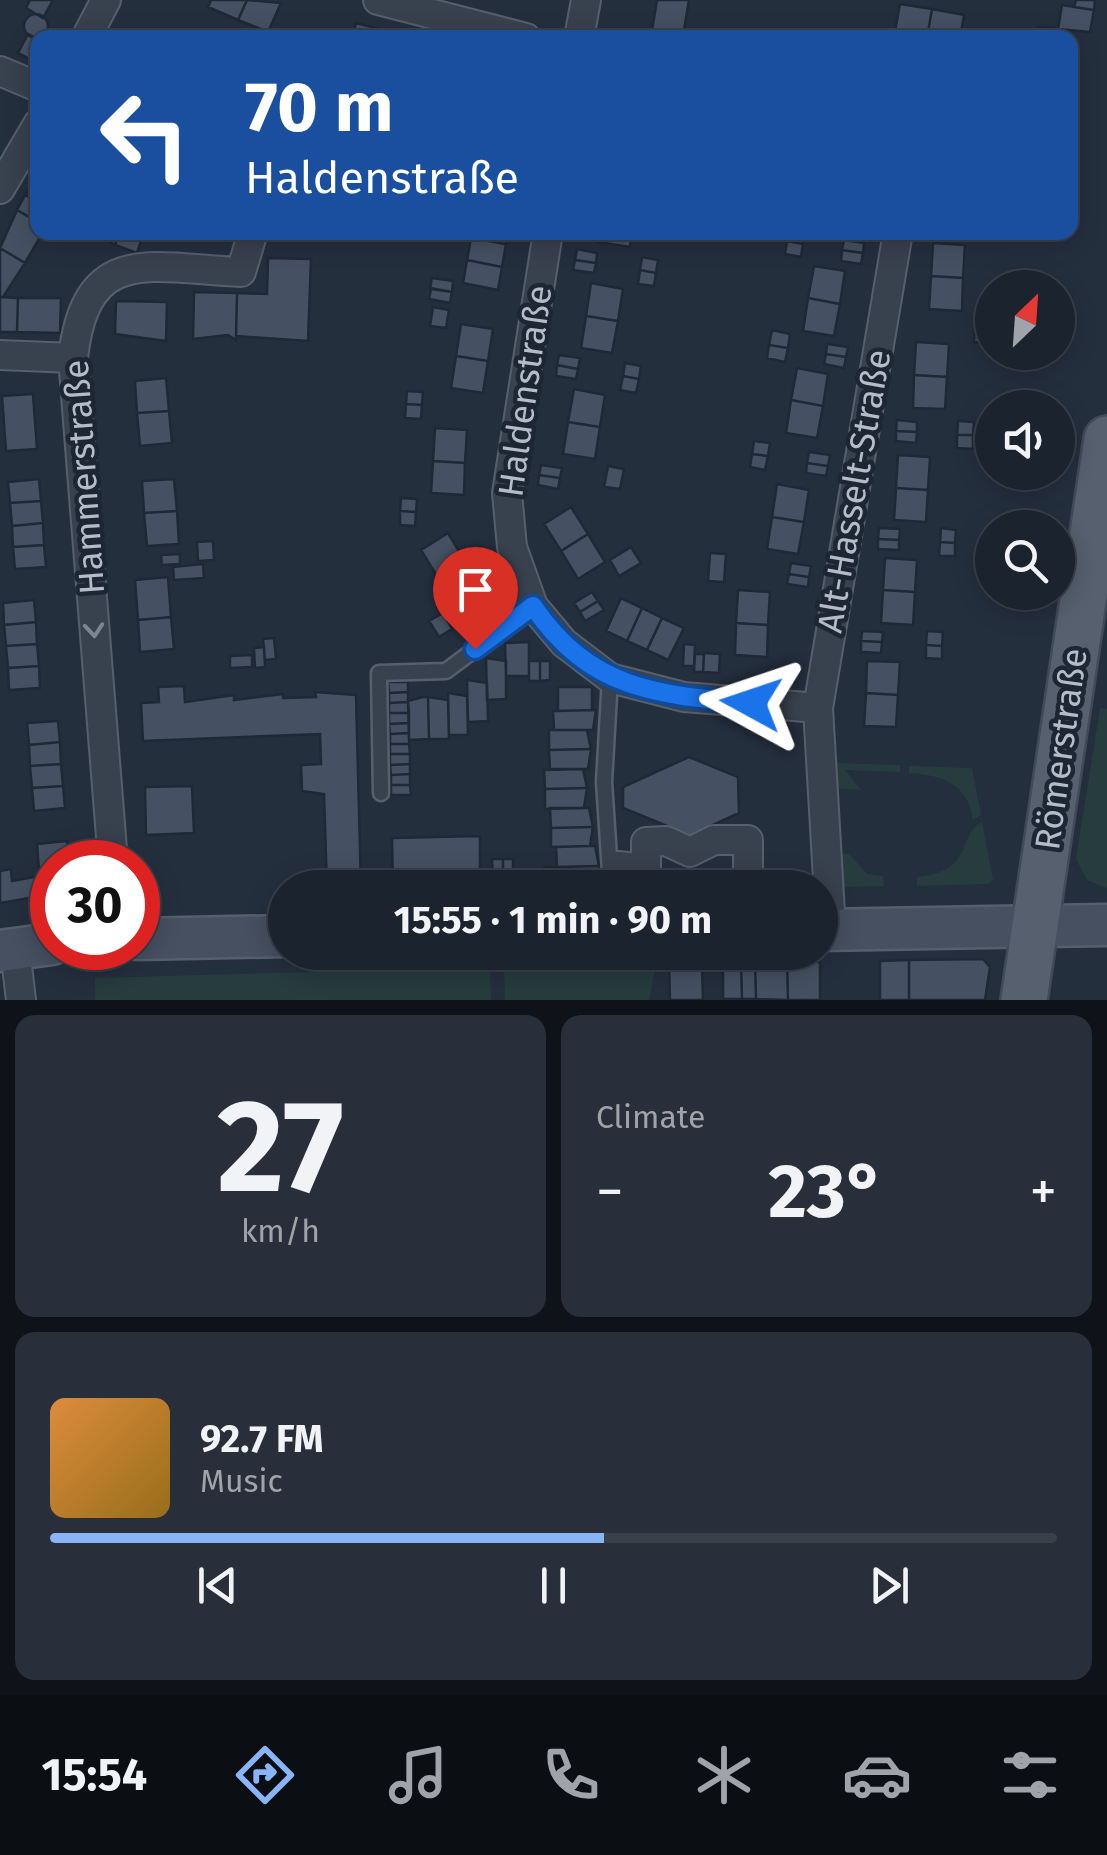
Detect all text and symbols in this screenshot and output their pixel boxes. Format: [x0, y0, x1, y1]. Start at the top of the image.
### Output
text: 70 m [245, 66, 394, 150]
icon: left [80, 70, 210, 200]
text: Haldenstraße [245, 151, 519, 205]
north arrow [975, 270, 1075, 370]
map controls [975, 270, 1075, 610]
street label: Haldenstraße [489, 282, 561, 500]
street label: Alt-Hasselt-Straße [808, 346, 900, 636]
street label: Hammerstraße [55, 358, 113, 596]
button: sound [975, 390, 1075, 490]
button: search [975, 510, 1075, 610]
pin [433, 547, 518, 650]
icon: arrive [448, 562, 503, 617]
one-way arrow [83, 622, 105, 638]
street label: Römerstraße [1026, 645, 1096, 853]
position arrow [699, 651, 803, 755]
speed limit sign: 30 [30, 840, 160, 970]
text: 15:55 · 1 min · 90 m [394, 897, 712, 943]
text: 27 [217, 1069, 344, 1225]
text: Climate [596, 1098, 705, 1136]
text: 23° [768, 1147, 885, 1237]
text: − [596, 1159, 624, 1225]
text: + [1030, 1159, 1057, 1225]
text: km/h [241, 1212, 320, 1250]
text: 92.7 FM [200, 1416, 323, 1462]
text: Music [200, 1462, 283, 1500]
icon: previous [190, 1558, 245, 1613]
icon: pause [526, 1558, 581, 1613]
icon: next [862, 1558, 917, 1613]
icon: directions [230, 1740, 300, 1810]
icon: music [383, 1740, 453, 1810]
icon: phone [536, 1740, 606, 1810]
icon: climate [689, 1740, 759, 1810]
icon: car [842, 1740, 912, 1810]
icon: filters [995, 1740, 1065, 1810]
text: 15:54 [42, 1748, 147, 1802]

